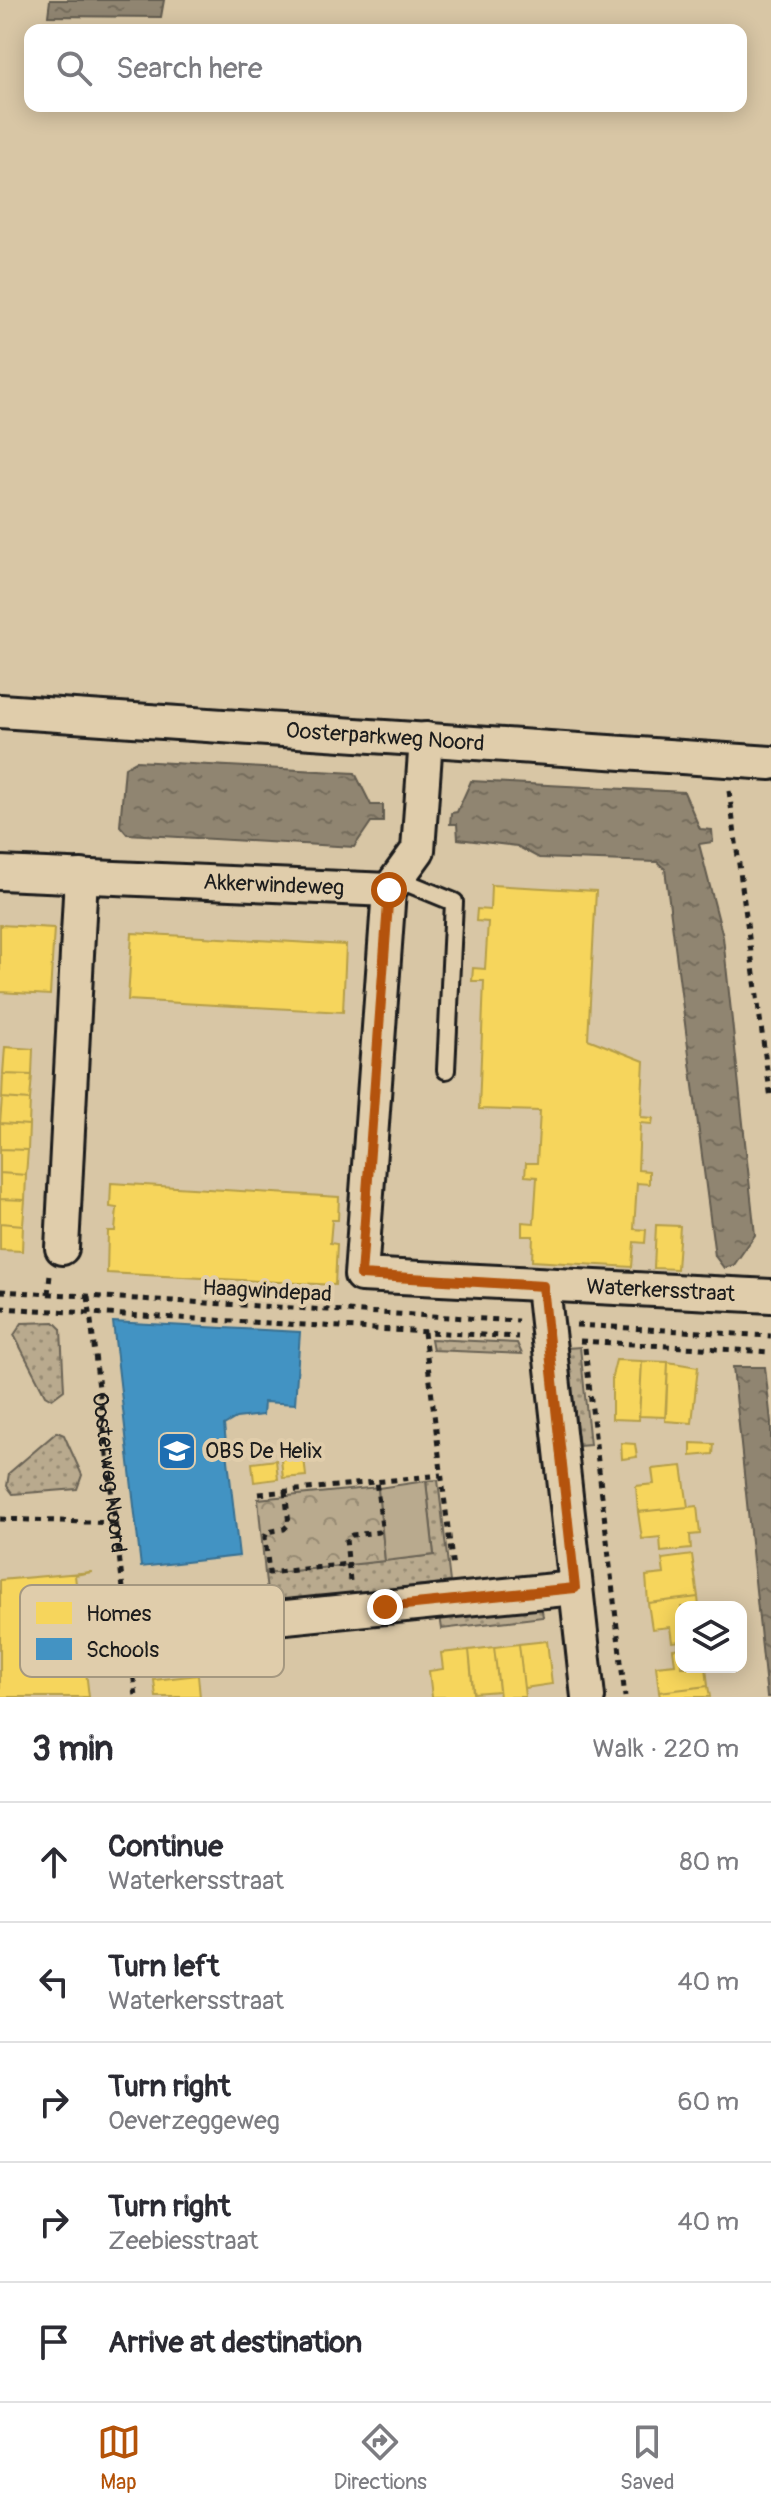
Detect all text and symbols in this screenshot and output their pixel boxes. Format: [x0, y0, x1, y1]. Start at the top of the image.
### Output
search box [24, 24, 747, 112]
icon: search [52, 46, 96, 90]
text: Search here [116, 50, 263, 87]
street label: Oosterparkweg Noord [285, 716, 485, 758]
street label: Akkerwindeweg [203, 868, 345, 902]
route start [371, 872, 407, 908]
street label: Waterkersstraat [585, 1273, 736, 1308]
street label: Haagwindepad [202, 1274, 332, 1308]
street label: Oosterweg Noord [86, 1391, 133, 1555]
school or university icon: OBS De Helix [156, 1430, 198, 1472]
place label: OBS De Helix [205, 1437, 322, 1465]
legend [20, 1585, 284, 1677]
route end [367, 1589, 403, 1625]
text: Homes [86, 1600, 151, 1628]
map controls [675, 1601, 747, 1673]
button: layers [675, 1601, 747, 1673]
text: Schools [86, 1636, 159, 1664]
text: 3 min [32, 1728, 114, 1771]
text: Walk · 220 m [592, 1733, 739, 1765]
text: Continue [108, 1828, 223, 1865]
icon: ahead [32, 1840, 76, 1884]
text: 80 m [679, 1846, 739, 1878]
text: Waterkersstraat [108, 1865, 284, 1897]
text: Turn left [108, 1948, 219, 1985]
icon: left [32, 1960, 76, 2004]
text: 40 m [677, 1966, 739, 1998]
text: Waterkersstraat [108, 1985, 284, 2017]
text: Turn right [108, 2068, 231, 2105]
icon: right [32, 2080, 76, 2124]
text: 60 m [677, 2086, 739, 2118]
text: Oeverzeggeweg [108, 2105, 280, 2137]
text: Turn right [108, 2188, 231, 2225]
icon: right [32, 2200, 76, 2244]
text: 40 m [677, 2206, 739, 2238]
text: Zeebiesstraat [108, 2225, 258, 2257]
icon: arrive [32, 2320, 76, 2364]
text: Arrive at destination [108, 2324, 362, 2361]
tab: Map [97, 2420, 141, 2496]
tab: Directions [334, 2420, 427, 2496]
tab: Saved [620, 2420, 674, 2496]

